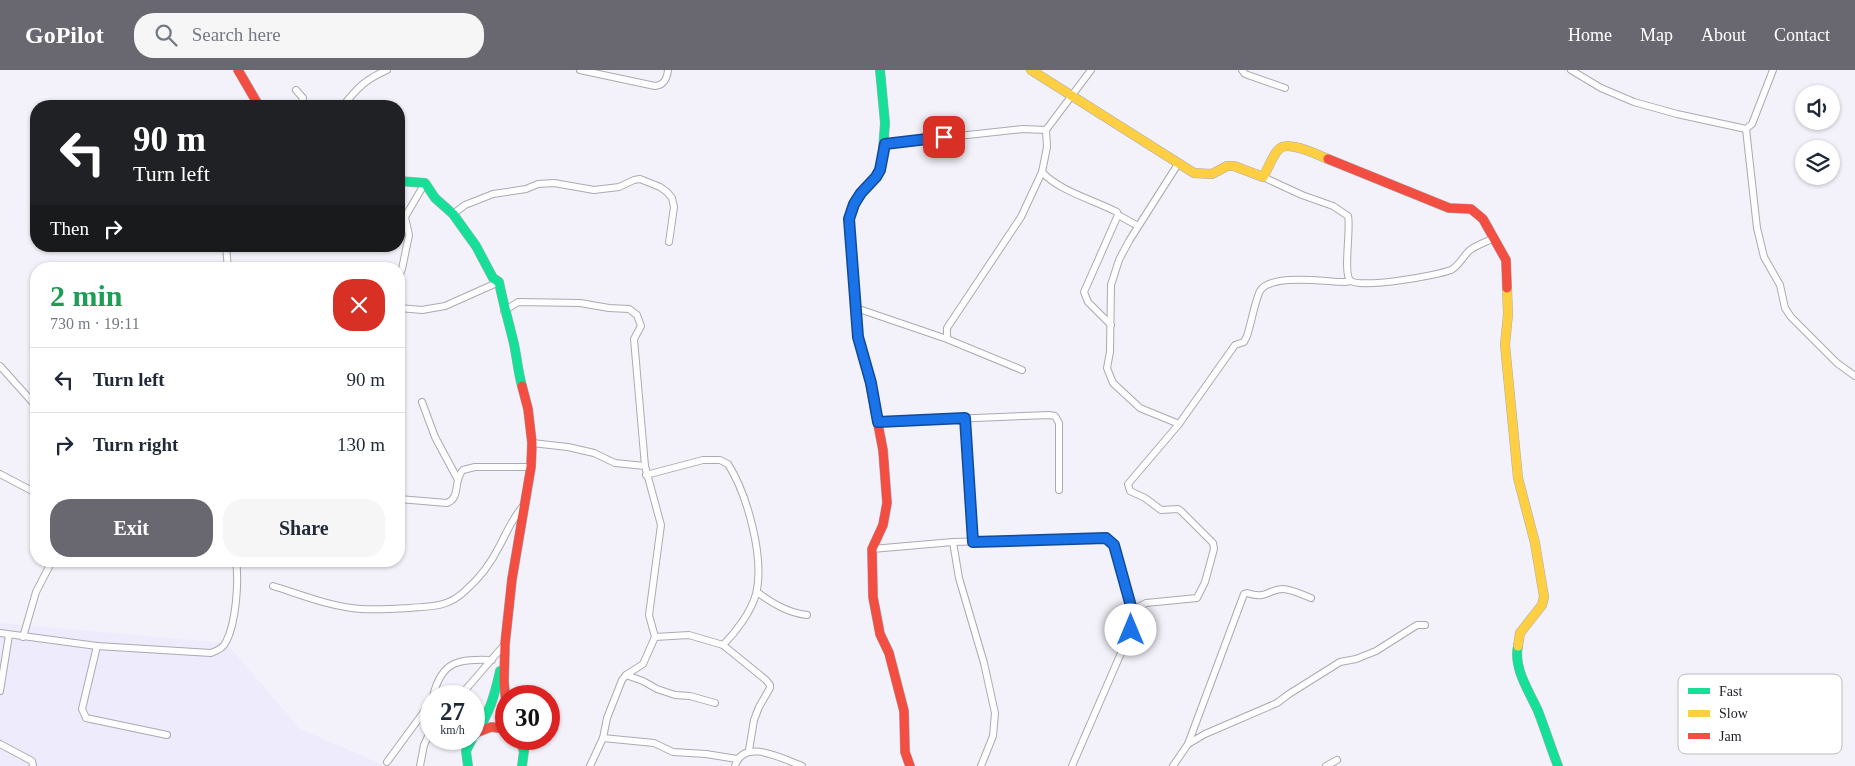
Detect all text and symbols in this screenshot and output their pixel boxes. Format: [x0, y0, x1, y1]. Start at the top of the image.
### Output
search box [134, 13, 484, 58]
icon: search [152, 21, 180, 49]
text: GoPilot [25, 22, 104, 48]
text: Search here [192, 24, 281, 45]
text: Home [1568, 25, 1612, 45]
text: Map [1640, 25, 1673, 45]
text: About [1701, 25, 1746, 45]
text: Contact [1774, 25, 1830, 45]
map controls [1795, 85, 1840, 185]
button: sound [1795, 85, 1840, 130]
pin [923, 116, 965, 158]
icon: left [50, 120, 115, 185]
text: 90 m [133, 120, 206, 159]
icon: arrive [930, 123, 958, 151]
button: layers [1795, 140, 1840, 185]
text: Turn left [133, 161, 210, 186]
icon: right [99, 215, 127, 243]
text: Then [50, 218, 89, 239]
text: 2 min [50, 279, 123, 312]
button: close [333, 279, 385, 331]
text: 730 m · 19:11 [50, 315, 140, 332]
icon: left [50, 366, 78, 394]
text: Turn left [93, 369, 165, 390]
text: 90 m [346, 369, 385, 390]
icon: right [50, 431, 78, 459]
text: Turn right [93, 434, 178, 455]
text: 130 m [337, 434, 385, 455]
button: Exit [50, 499, 213, 557]
button: Share [223, 499, 385, 557]
position arrow [1104, 603, 1156, 655]
legend [1678, 674, 1842, 754]
text: Fast [1719, 684, 1742, 699]
speed limit sign: 30 [495, 685, 560, 750]
text: 27 [440, 698, 465, 725]
text: Slow [1719, 706, 1749, 721]
text: km/h [440, 723, 465, 737]
text: Jam [1719, 729, 1742, 744]

